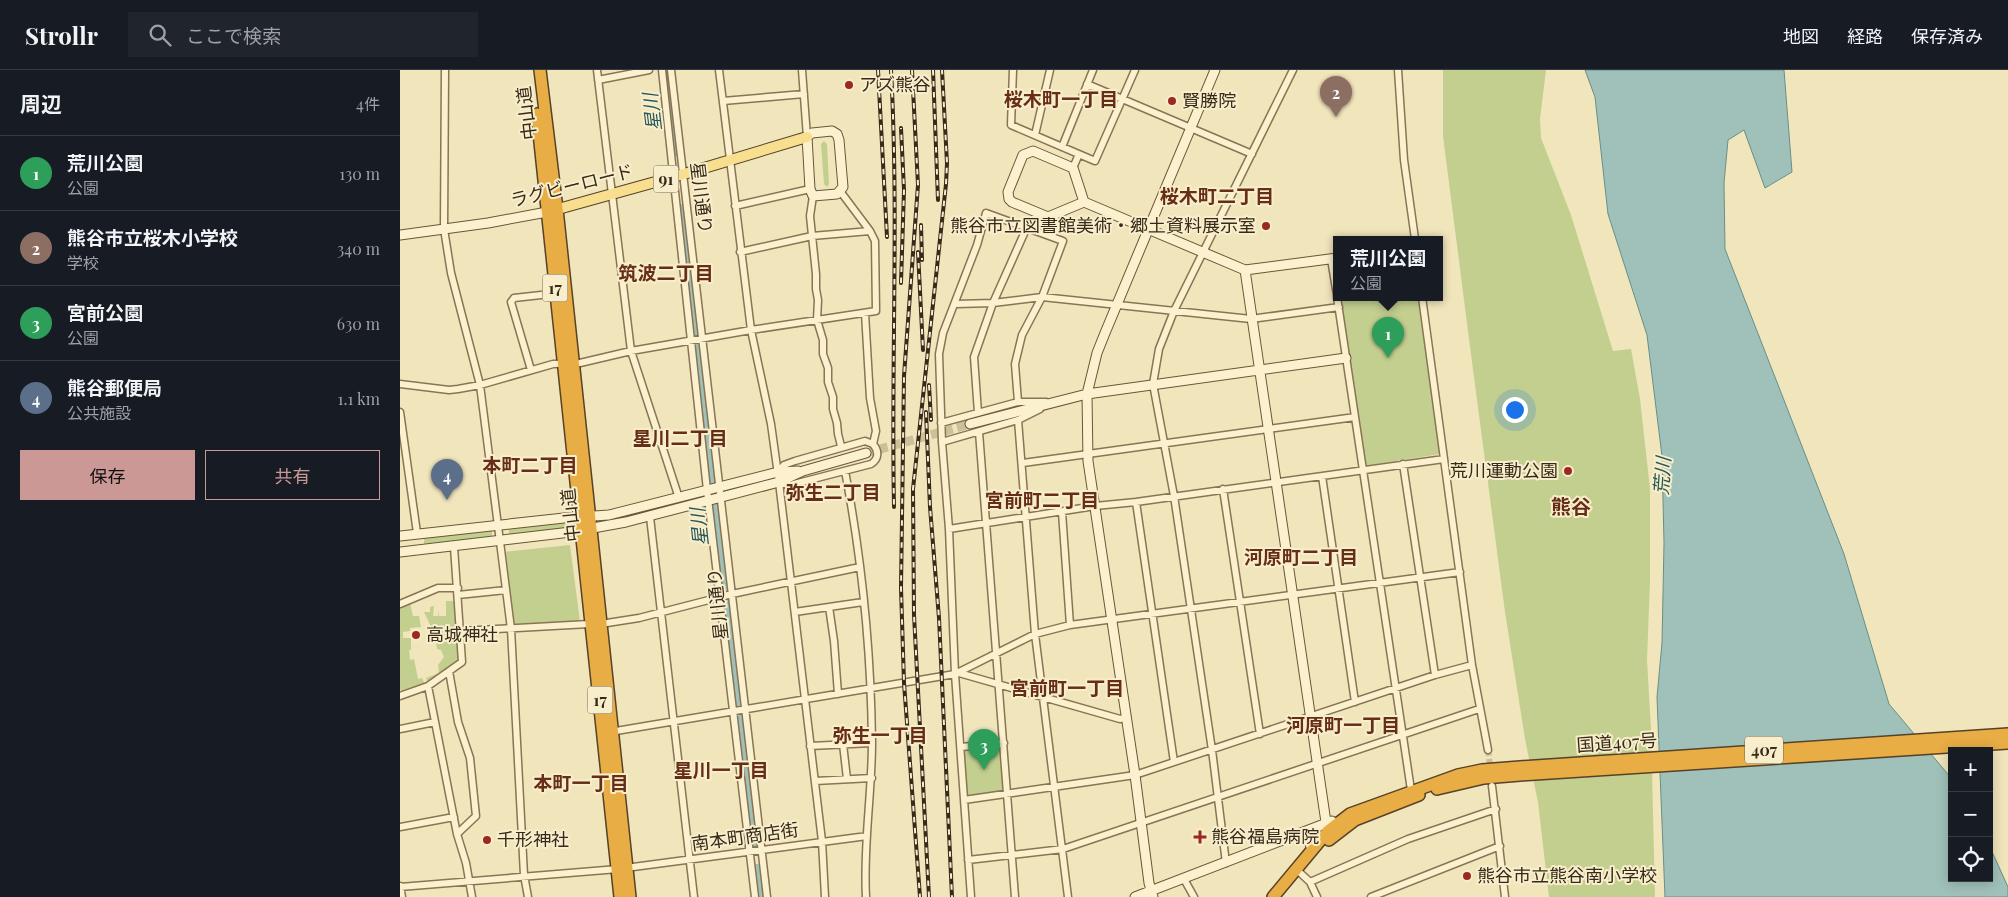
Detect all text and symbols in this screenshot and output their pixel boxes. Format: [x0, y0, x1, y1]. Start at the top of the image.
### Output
search box [128, 12, 478, 57]
text: Strollr [25, 19, 98, 51]
icon: search [146, 21, 174, 49]
text: ここで検索 [186, 22, 281, 48]
text: 地図 [1783, 24, 1819, 48]
text: 経路 [1847, 24, 1883, 48]
text: 保存済み [1911, 24, 1983, 48]
place label: アズ熊谷 [859, 72, 931, 96]
pin: 2 [1320, 76, 1352, 117]
marker: アズ熊谷 [843, 79, 855, 91]
street label: 中山道 [511, 85, 541, 141]
district label: 桜木町一丁目 [1004, 85, 1118, 111]
place label: 賢勝院 [1182, 88, 1236, 112]
text: 周辺 [20, 89, 62, 117]
water label: 星川 [636, 90, 666, 133]
text: 4件 [356, 93, 380, 114]
marker: 賢勝院 [1166, 95, 1178, 107]
text: 荒川公園 [67, 149, 143, 175]
street label: ラグビーロード [508, 158, 636, 212]
street label: 星川通り [686, 161, 718, 235]
text: 1 [33, 163, 39, 184]
text: 130 m [339, 163, 380, 184]
road number: 91 [654, 166, 678, 192]
text: 公園 [67, 177, 99, 198]
district label: 桜木町二丁目 [1160, 182, 1274, 208]
place label: 熊谷市立図書館美術・郷土資料展示室 [950, 213, 1256, 237]
marker: 熊谷市立図書館美術・郷土資料展示室 [1260, 220, 1272, 232]
text: 熊谷市立桜木小学校 [67, 224, 238, 250]
popup [1333, 236, 1443, 301]
text: 2 [32, 238, 40, 259]
text: 340 m [337, 238, 380, 259]
text: 荒川公園 [1350, 244, 1426, 270]
text: 学校 [67, 252, 99, 273]
district label: 筑波二丁目 [618, 259, 714, 285]
text: 公園 [1350, 272, 1382, 293]
road number: 17 [542, 274, 568, 302]
text: 宮前公園 [67, 299, 143, 325]
text: 3 [32, 313, 40, 334]
text: 630 m [337, 313, 380, 334]
pin: 1 [1372, 317, 1404, 358]
text: 公園 [67, 327, 99, 348]
text: 熊谷郵便局 [67, 374, 162, 400]
text: 4 [32, 388, 40, 409]
text: 1.1 km [338, 388, 380, 409]
your location [1502, 397, 1528, 423]
text: 公共施設 [67, 402, 131, 423]
district label: 星川二丁目 [632, 424, 728, 450]
button: 保存 [20, 450, 195, 500]
button: 共有 [205, 450, 380, 500]
district label: 本町二丁目 [482, 451, 578, 477]
water label: 荒川 [1647, 454, 1675, 496]
place label: 荒川運動公園 [1450, 458, 1558, 482]
pin: 4 [431, 459, 463, 500]
marker: 荒川運動公園 [1562, 465, 1574, 477]
district label: 弥生二丁目 [785, 478, 881, 504]
district label: 宮前町二丁目 [985, 486, 1099, 512]
street label: 中山道 [555, 487, 585, 543]
district label: 熊谷 [1551, 492, 1591, 519]
water label: 星川 [683, 505, 713, 547]
district label: 河原町二丁目 [1244, 543, 1358, 569]
street label: 星川通り [701, 567, 733, 641]
place label: 高城神社 [426, 622, 498, 646]
marker: 高城神社 [410, 629, 422, 641]
district label: 宮前町一丁目 [1010, 674, 1124, 700]
road number: 17 [588, 686, 612, 714]
district label: 河原町一丁目 [1286, 711, 1400, 737]
district label: 弥生一丁目 [832, 721, 928, 747]
street label: 国道407号 [1576, 727, 1658, 757]
pin: 3 [968, 729, 1000, 770]
road number: 407 [1745, 736, 1783, 764]
map controls [1948, 747, 1993, 882]
button: + [1948, 747, 1993, 792]
district label: 星川一丁目 [673, 756, 769, 782]
district label: 本町一丁目 [533, 769, 629, 795]
button: − [1948, 792, 1993, 837]
street label: 南本町商店街 [690, 817, 800, 855]
place label: 熊谷福島病院 [1211, 824, 1319, 848]
place label: 千形神社 [497, 827, 569, 851]
marker: 熊谷福島病院 [1193, 830, 1207, 844]
marker: 千形神社 [481, 834, 493, 846]
button: locate [1948, 837, 1993, 882]
place label: 熊谷市立熊谷南小学校 [1477, 863, 1657, 887]
marker: 熊谷市立熊谷南小学校 [1461, 870, 1473, 882]

